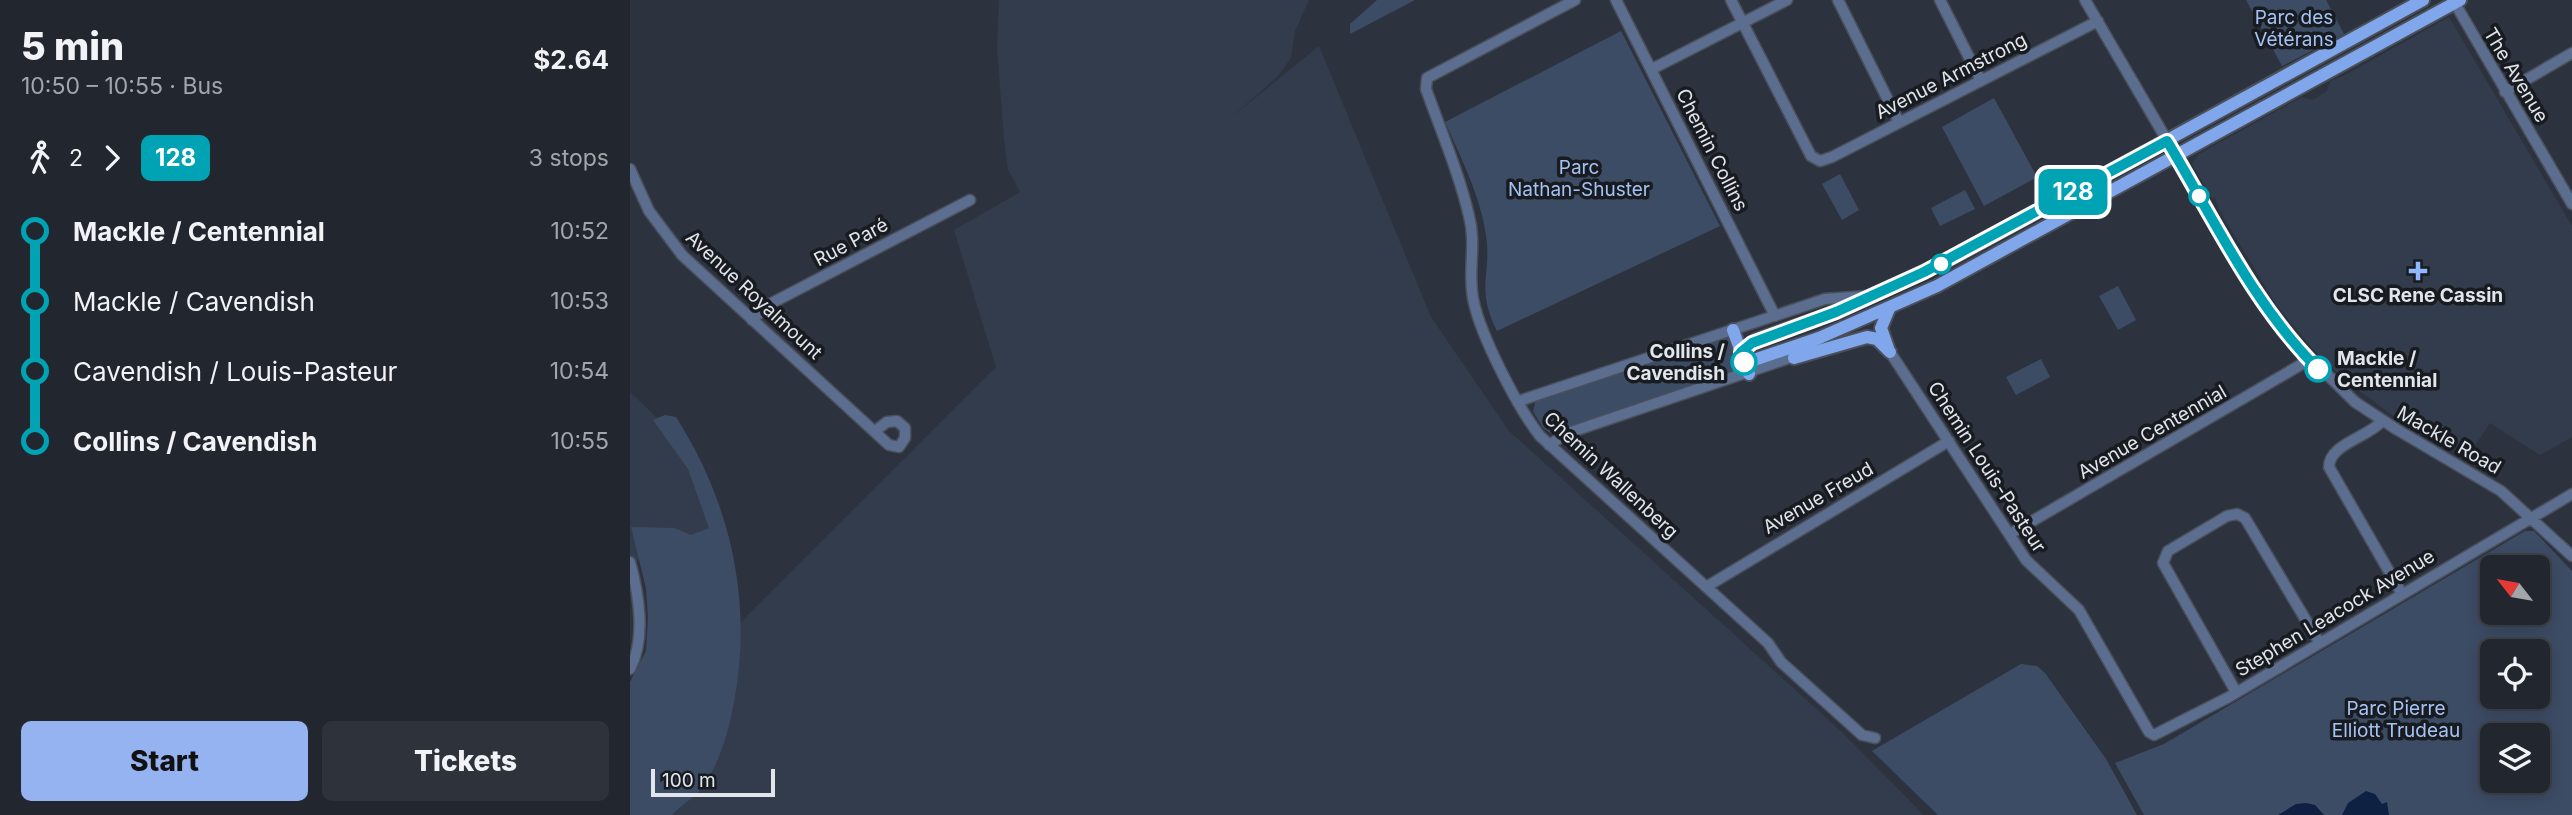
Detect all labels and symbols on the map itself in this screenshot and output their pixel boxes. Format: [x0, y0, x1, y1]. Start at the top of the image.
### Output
park label: Parc des Vétérans [2254, 6, 2334, 51]
street label: The Avenue [2479, 23, 2553, 127]
street label: Avenue Armstrong [1872, 28, 2030, 124]
street label: Chemin Collins [1671, 85, 1753, 215]
park label: Parc Nathan-Shuster [1508, 156, 1650, 201]
line badge: 128 [2033, 169, 2113, 215]
unlabelled marker [2189, 186, 2209, 206]
street label: Rue Paré [810, 213, 892, 271]
street label: Avenue Royalmount [681, 226, 827, 364]
unlabelled marker [1931, 254, 1951, 274]
marker: CLSC Rene Cassin [2408, 261, 2428, 281]
place label: CLSC Rene Cassin [2333, 284, 2503, 307]
place label: Collins / Cavendish [1626, 340, 1726, 385]
place label: Mackle / Centennial [2337, 347, 2437, 392]
marker: Collins / Cavendish [1731, 349, 1757, 375]
marker: Mackle / Centennial [2305, 356, 2331, 382]
street label: Chemin Louis-Pasteur [1923, 377, 2051, 557]
street label: Avenue Centennial [2074, 380, 2230, 484]
street label: Mackle Road [2393, 401, 2505, 479]
street label: Chemin Wallenberg [1539, 407, 1683, 543]
street label: Avenue Freud [1759, 457, 1877, 539]
street label: Stephen Leacock Avenue [2231, 544, 2439, 682]
north arrow [2480, 555, 2550, 625]
park label: Parc Pierre Elliott Trudeau [2332, 697, 2460, 742]
scale bar [651, 766, 775, 798]

